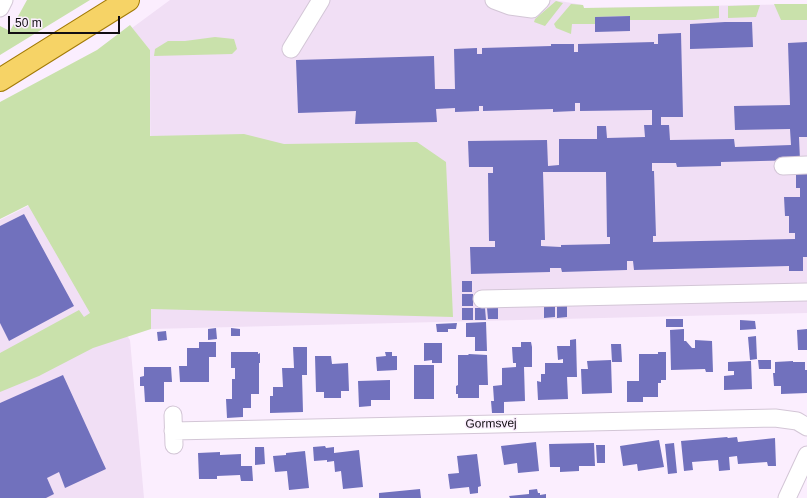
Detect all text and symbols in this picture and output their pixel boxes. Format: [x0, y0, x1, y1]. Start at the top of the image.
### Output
scale bar [10, 8, 122, 34]
text: 50 m [15, 16, 42, 30]
street label: Gormsvej [465, 416, 517, 432]

